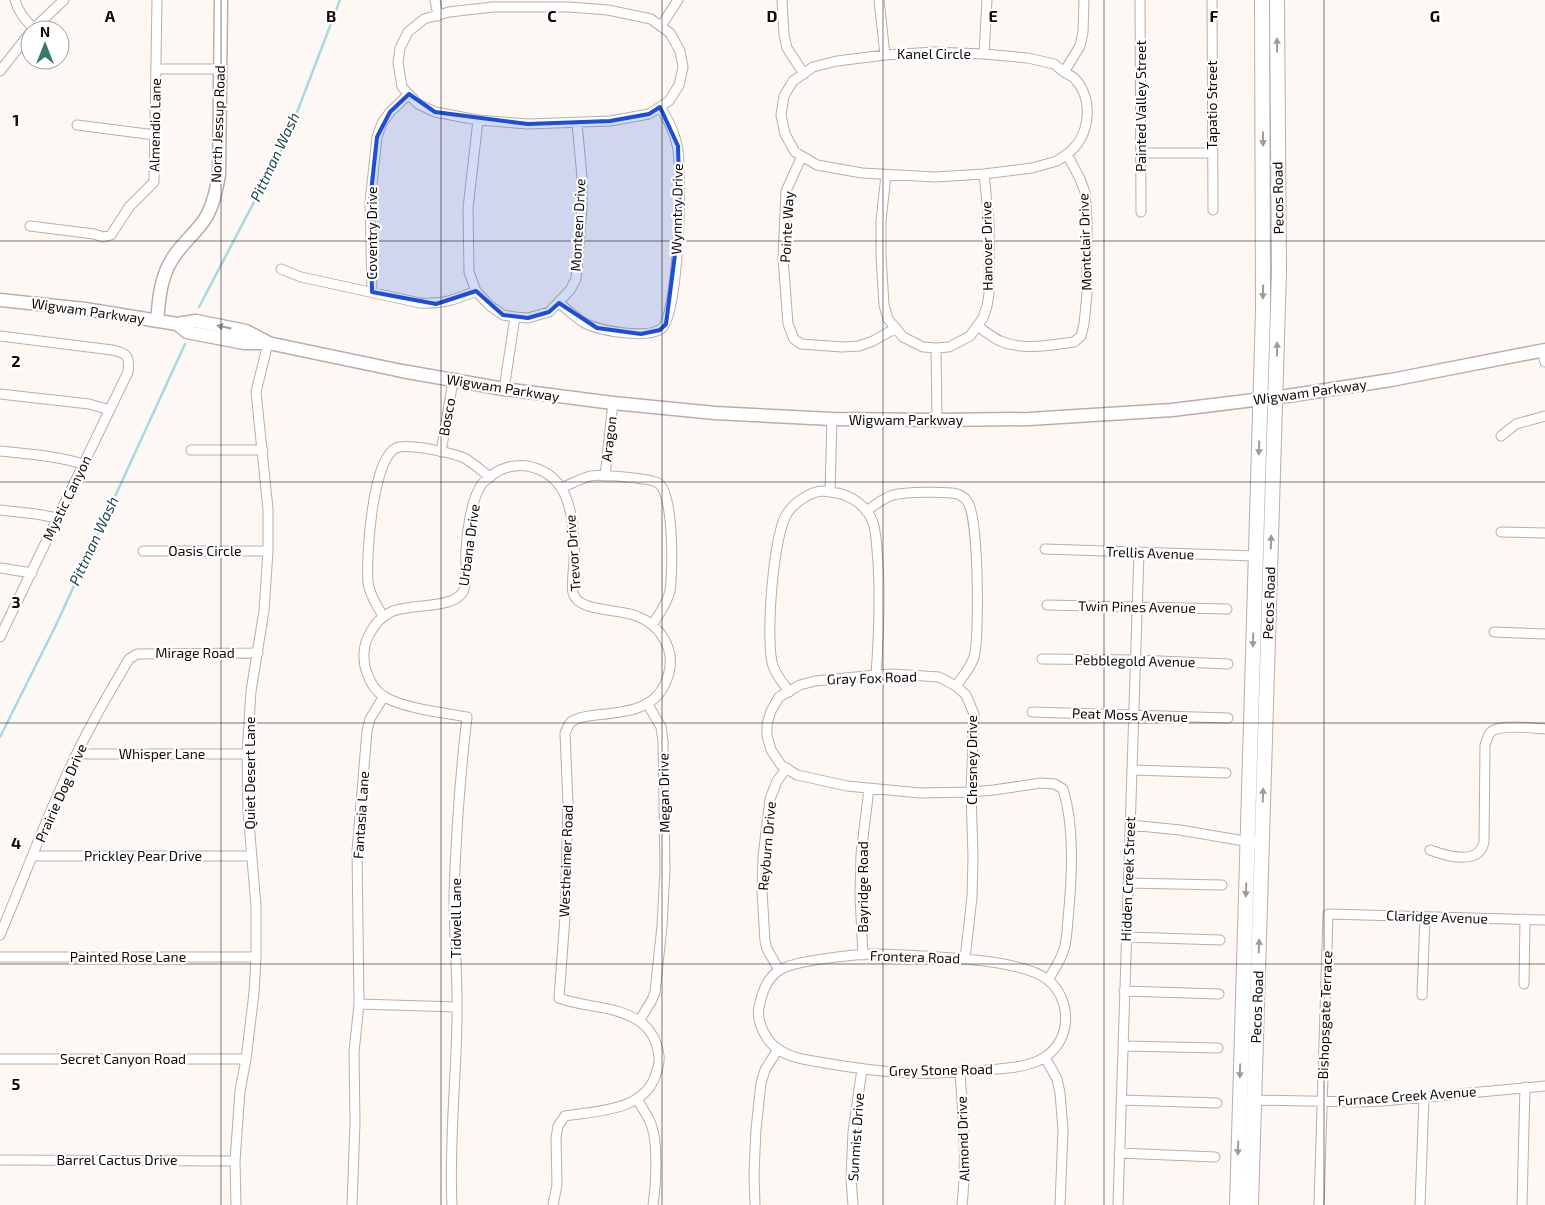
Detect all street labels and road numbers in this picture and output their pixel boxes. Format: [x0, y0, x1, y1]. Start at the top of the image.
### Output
street label: Painted Valley Street [1132, 40, 1149, 172]
street label: Kanel Circle [897, 45, 971, 62]
street label: Tapatio Street [1203, 60, 1220, 150]
street label: North Jessup Road [207, 65, 228, 183]
street label: Almendio Lane [145, 78, 164, 172]
street label: Pecos Road [1268, 161, 1287, 235]
street label: Wynntry Drive [667, 163, 686, 255]
street label: Monteen Drive [567, 178, 588, 272]
street label: Coventry Drive [363, 186, 380, 280]
street label: Pointe Way [776, 190, 797, 263]
street label: Montclair Drive [1074, 193, 1095, 291]
street label: Hanover Drive [977, 201, 996, 291]
street label: Wigwam Parkway [30, 294, 146, 327]
street label: Wigwam Parkway [445, 370, 561, 405]
street label: Wigwam Parkway [1252, 375, 1368, 408]
street label: Bosco [435, 396, 458, 437]
street label: Wigwam Parkway [849, 411, 964, 428]
street label: Aragon [597, 415, 620, 463]
street label: Mystic Canyon [39, 452, 95, 543]
street label: Urbana Drive [454, 503, 483, 587]
street label: Trevor Drive [561, 514, 584, 592]
street label: Oasis Circle [168, 542, 242, 559]
street label: Trellis Avenue [1106, 542, 1194, 563]
street label: Pecos Road [1259, 566, 1278, 640]
street label: Twin Pines Avenue [1078, 597, 1196, 616]
street label: Mirage Road [155, 644, 235, 661]
street label: Pebblegold Avenue [1074, 651, 1196, 670]
street label: Gray Fox Road [827, 667, 917, 688]
street label: Peat Moss Avenue [1072, 704, 1188, 725]
street label: Chesney Drive [963, 715, 980, 805]
street label: Quiet Desert Lane [241, 717, 258, 829]
street label: Prairie Dog Drive [31, 741, 90, 845]
street label: Whisper Lane [119, 745, 205, 762]
street label: Megan Drive [654, 753, 673, 833]
street label: Fantasia Lane [349, 770, 372, 859]
street label: Reyburn Drive [754, 801, 779, 891]
street label: Westheimer Road [555, 804, 576, 918]
street label: Hidden Creek Street [1117, 816, 1138, 942]
street label: Bayridge Road [854, 841, 871, 933]
street label: Prickley Pear Drive [84, 847, 202, 864]
street label: Tidwell Lane [447, 878, 464, 958]
street label: Claridge Avenue [1386, 906, 1488, 927]
street label: Frontera Road [870, 946, 960, 967]
street label: Painted Rose Lane [70, 948, 186, 965]
street label: Bishopsgate Terrace [1314, 950, 1335, 1080]
street label: Pecos Road [1247, 970, 1266, 1044]
street label: Secret Canyon Road [60, 1050, 186, 1067]
street label: Grey Stone Road [889, 1060, 993, 1079]
street label: Furnace Creek Avenue [1337, 1082, 1477, 1109]
street label: Sunmist Drive [844, 1092, 867, 1182]
street label: Almond Drive [953, 1096, 972, 1182]
street label: Barrel Cactus Drive [56, 1151, 178, 1168]

